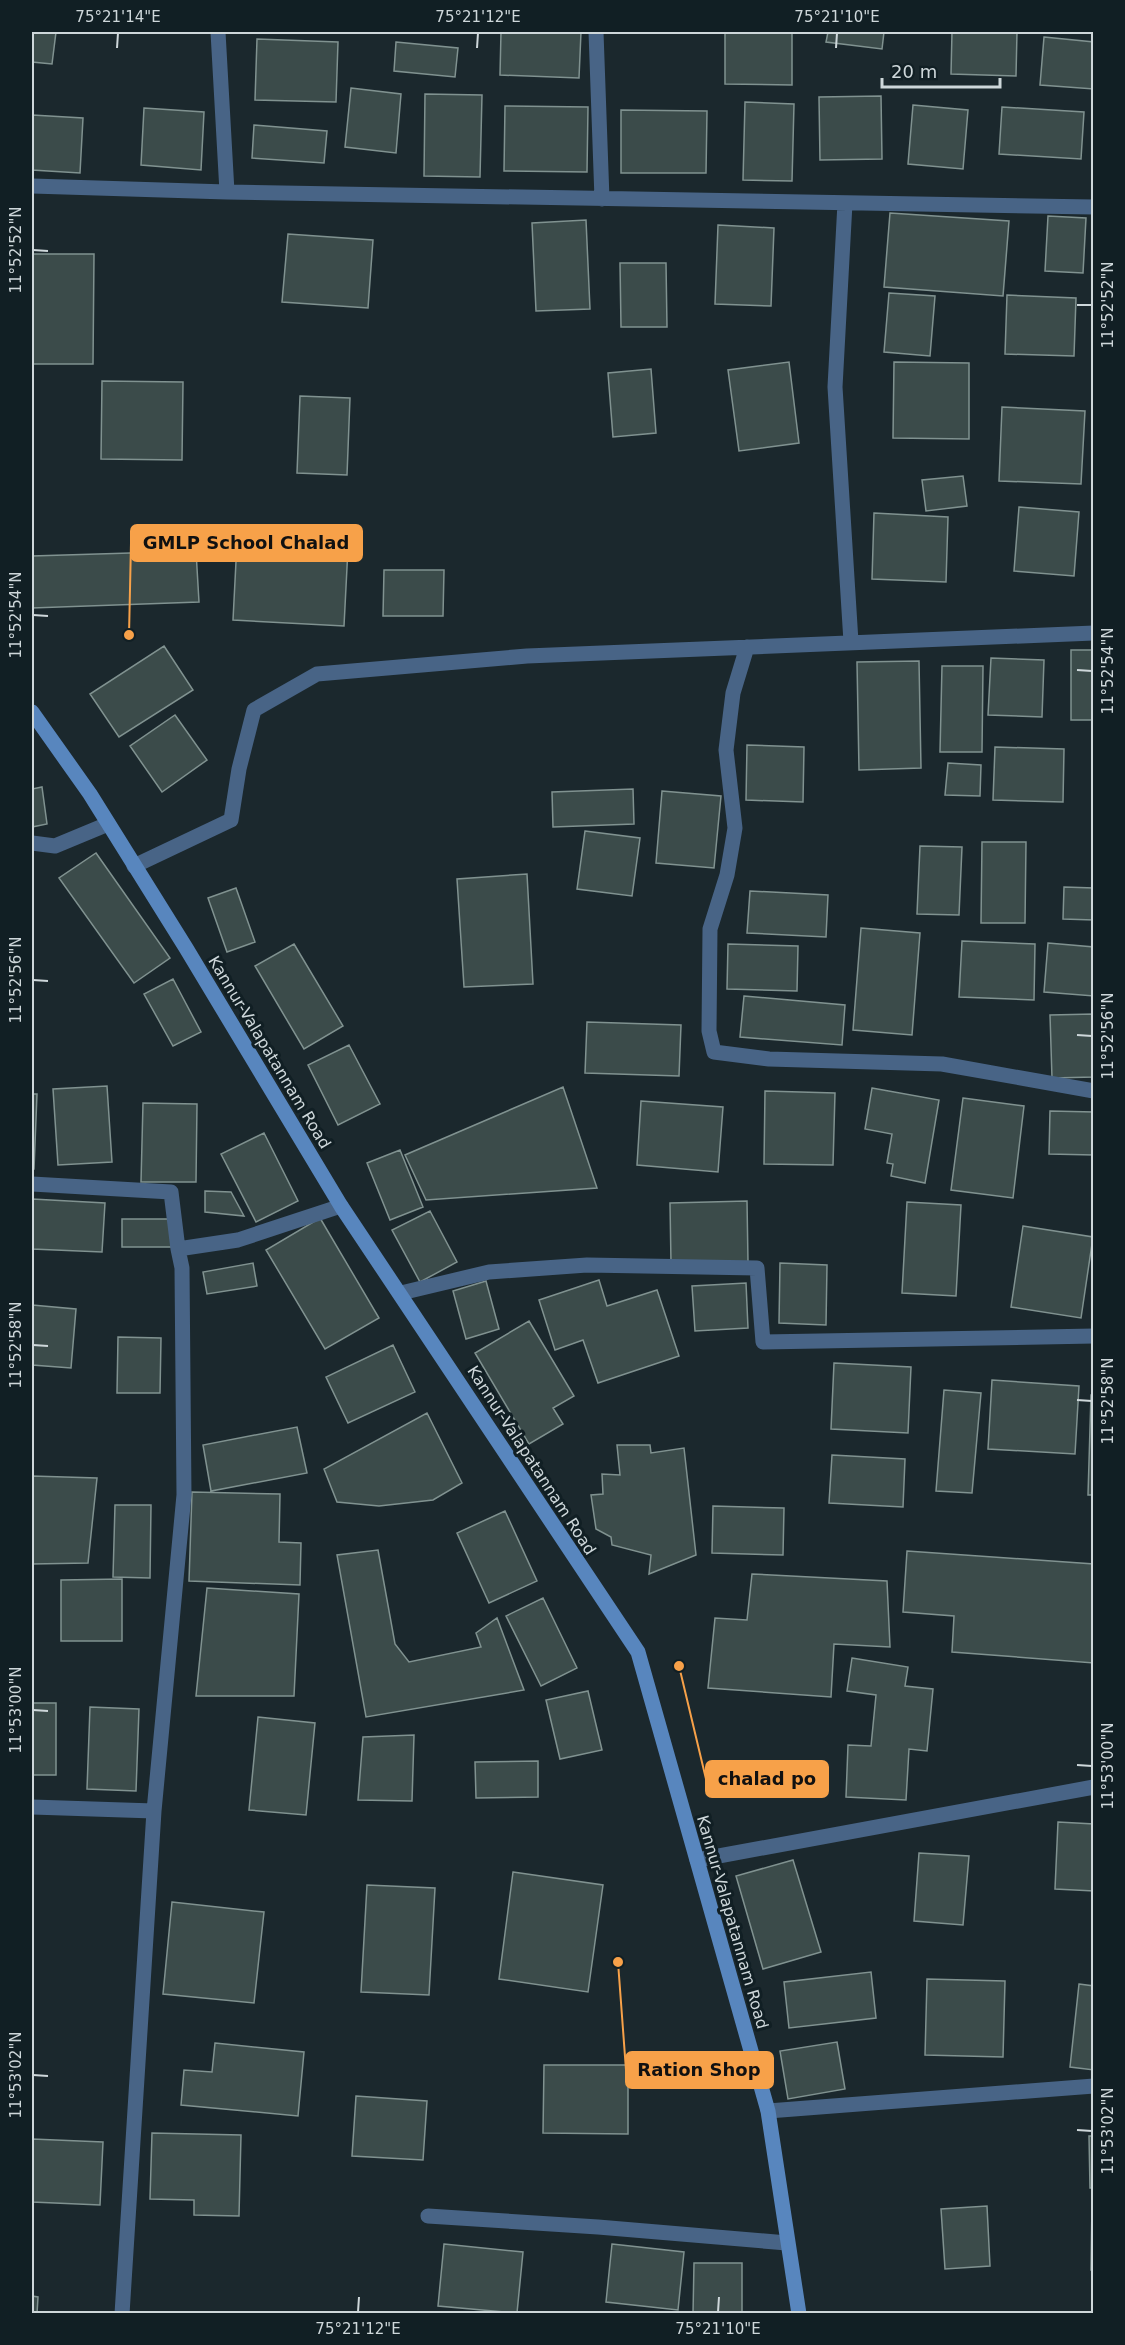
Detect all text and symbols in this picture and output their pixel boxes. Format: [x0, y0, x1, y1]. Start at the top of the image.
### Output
text: 75°21'14"E [75, 8, 161, 26]
text: 75°21'12"E [435, 8, 521, 26]
text: 75°21'10"E [794, 8, 880, 26]
scale bar [882, 51, 1000, 89]
text: 20 m [891, 61, 937, 82]
text: 11°52'52"N [7, 206, 25, 294]
text: 11°52'52"N [1099, 261, 1117, 349]
callout: GMLP School Chalad [131, 525, 362, 561]
text: GMLP School Chalad [143, 532, 349, 553]
text: 11°52'54"N [7, 571, 25, 659]
text: 11°52'54"N [1099, 627, 1117, 715]
text: 11°52'56"N [7, 936, 25, 1024]
street label: Kannur-Valapatannam Road [204, 952, 335, 1152]
text: 11°52'56"N [1099, 992, 1117, 1080]
text: 11°52'58"N [7, 1301, 25, 1389]
text: 11°52'58"N [1099, 1357, 1117, 1445]
street label: Kannur-Valapatannam Road [463, 1362, 600, 1558]
text: 11°53'00"N [7, 1666, 25, 1754]
text: 11°53'00"N [1099, 1722, 1117, 1810]
callout: chalad po [706, 1761, 828, 1797]
text: chalad po [718, 1768, 816, 1789]
street label: Kannur-Valapatannam Road [693, 1813, 772, 2031]
text: 11°53'02"N [7, 2031, 25, 2119]
callout: Ration Shop [626, 2052, 773, 2088]
text: Ration Shop [637, 2059, 761, 2080]
text: 11°53'02"N [1099, 2087, 1117, 2175]
text: 75°21'12"E [315, 2320, 401, 2338]
text: 75°21'10"E [675, 2320, 761, 2338]

